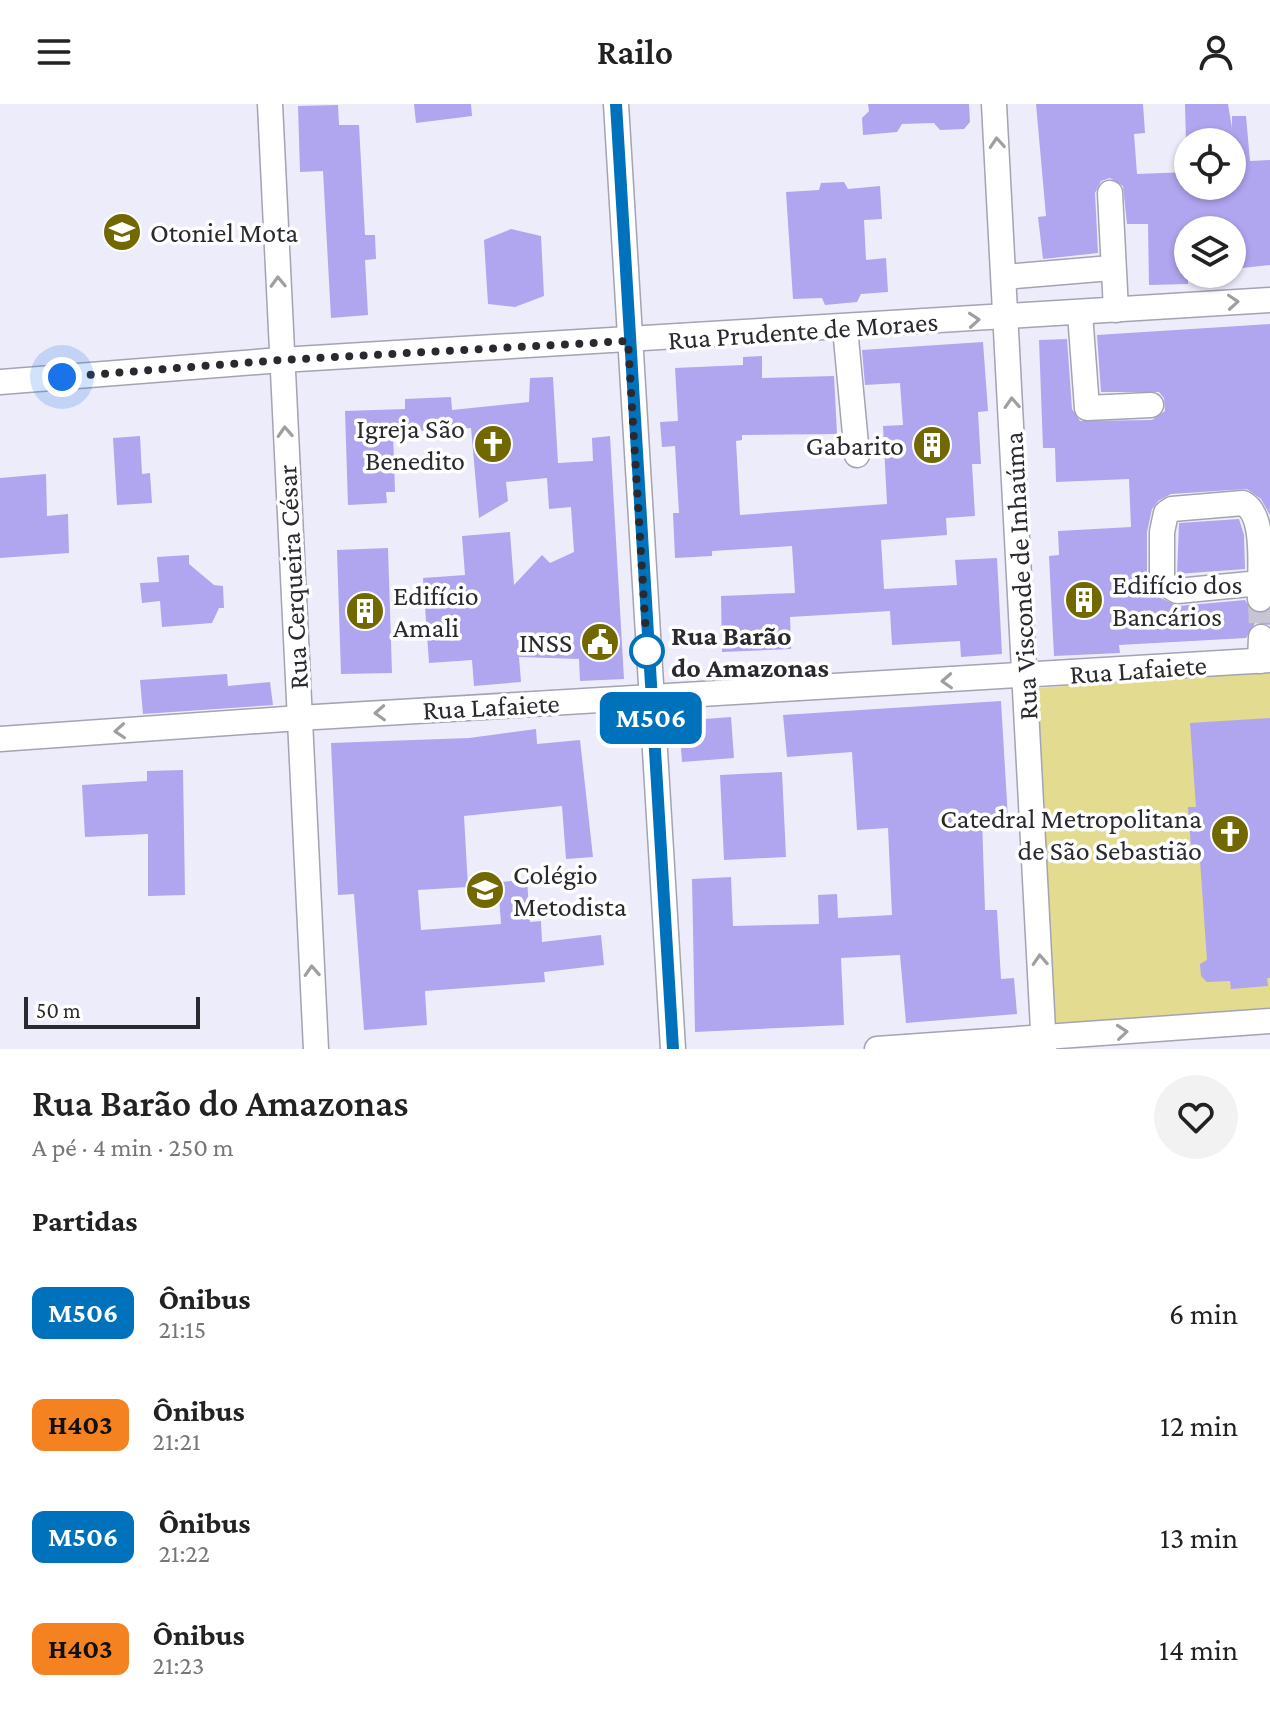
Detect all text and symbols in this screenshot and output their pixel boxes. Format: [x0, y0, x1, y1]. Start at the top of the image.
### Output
icon: menu [32, 30, 76, 74]
icon: person [1194, 30, 1238, 74]
text: Railo [597, 32, 673, 72]
map controls [1174, 128, 1246, 288]
button: locate [1174, 128, 1246, 200]
one-way arrow [989, 136, 1006, 149]
school or university icon: Otoniel Mota [101, 211, 143, 253]
button: layers [1174, 216, 1246, 288]
place label: Otoniel Mota [150, 217, 298, 248]
one-way arrow [269, 275, 286, 288]
one-way arrow [1227, 294, 1240, 311]
street label: Rua Prudente de Moraes [667, 306, 939, 355]
one-way arrow [968, 312, 981, 329]
your location [42, 357, 82, 397]
one-way arrow [1004, 396, 1021, 409]
place label: Igreja São Benedito [356, 413, 465, 476]
church icon: Igreja São Benedito [472, 423, 514, 465]
building icon: Gabarito [911, 424, 953, 466]
one-way arrow [276, 425, 293, 438]
place label: Gabarito [806, 430, 904, 461]
street label: Rua Visconde de Inhaúma [997, 431, 1044, 721]
street label: Rua Cerqueira César [271, 464, 314, 690]
place label: Edifício dos Bancários [1112, 569, 1243, 632]
building icon: Edifício dos Bancários [1063, 579, 1105, 621]
place label: Edifício Amali [393, 580, 479, 643]
building icon: Edifício Amali [344, 590, 386, 632]
place label: Rua Barão do Amazonas [671, 620, 829, 683]
public building icon: INSS [579, 621, 621, 663]
place label: INSS [519, 627, 572, 658]
marker: Rua Barão do Amazonas [630, 634, 664, 668]
street label: Rua Lafaiete [1068, 649, 1208, 690]
one-way arrow [940, 672, 953, 689]
street label: Rua Lafaiete [422, 687, 560, 726]
line badge: M506 [595, 692, 707, 744]
text: M506 [616, 702, 686, 733]
one-way arrow [373, 704, 386, 721]
one-way arrow [113, 722, 126, 739]
place label: Catedral Metropolitana de São Sebastião [940, 803, 1202, 866]
church icon: Catedral Metropolitana de São Sebastião [1209, 813, 1251, 855]
place label: Colégio Metodista [513, 859, 627, 922]
school or university icon: Colégio Metodista [464, 869, 506, 911]
one-way arrow [1031, 953, 1048, 966]
one-way arrow [304, 964, 321, 977]
scale bar [24, 993, 200, 1029]
text: 50 m [36, 998, 81, 1023]
one-way arrow [1116, 1024, 1129, 1041]
button: heart [1154, 1075, 1238, 1159]
text: Rua Barão do Amazonas [32, 1082, 408, 1124]
text: A pé · 4 min · 250 m [32, 1133, 234, 1162]
text: Partidas [32, 1204, 138, 1237]
text: Ônibus [158, 1282, 251, 1315]
text: M506 [48, 1297, 118, 1328]
text: 6 min [1169, 1297, 1238, 1330]
text: 21:15 [158, 1315, 206, 1344]
text: Ônibus [153, 1394, 245, 1427]
text: H403 [48, 1409, 113, 1440]
text: 12 min [1160, 1409, 1238, 1442]
text: 21:21 [153, 1427, 201, 1456]
text: Ônibus [158, 1506, 251, 1539]
text: M506 [48, 1521, 118, 1552]
text: 13 min [1160, 1521, 1238, 1554]
text: 21:22 [158, 1539, 210, 1568]
text: Ônibus [153, 1618, 245, 1651]
text: H403 [48, 1633, 113, 1664]
text: 14 min [1159, 1633, 1238, 1666]
text: 21:23 [153, 1651, 204, 1680]

